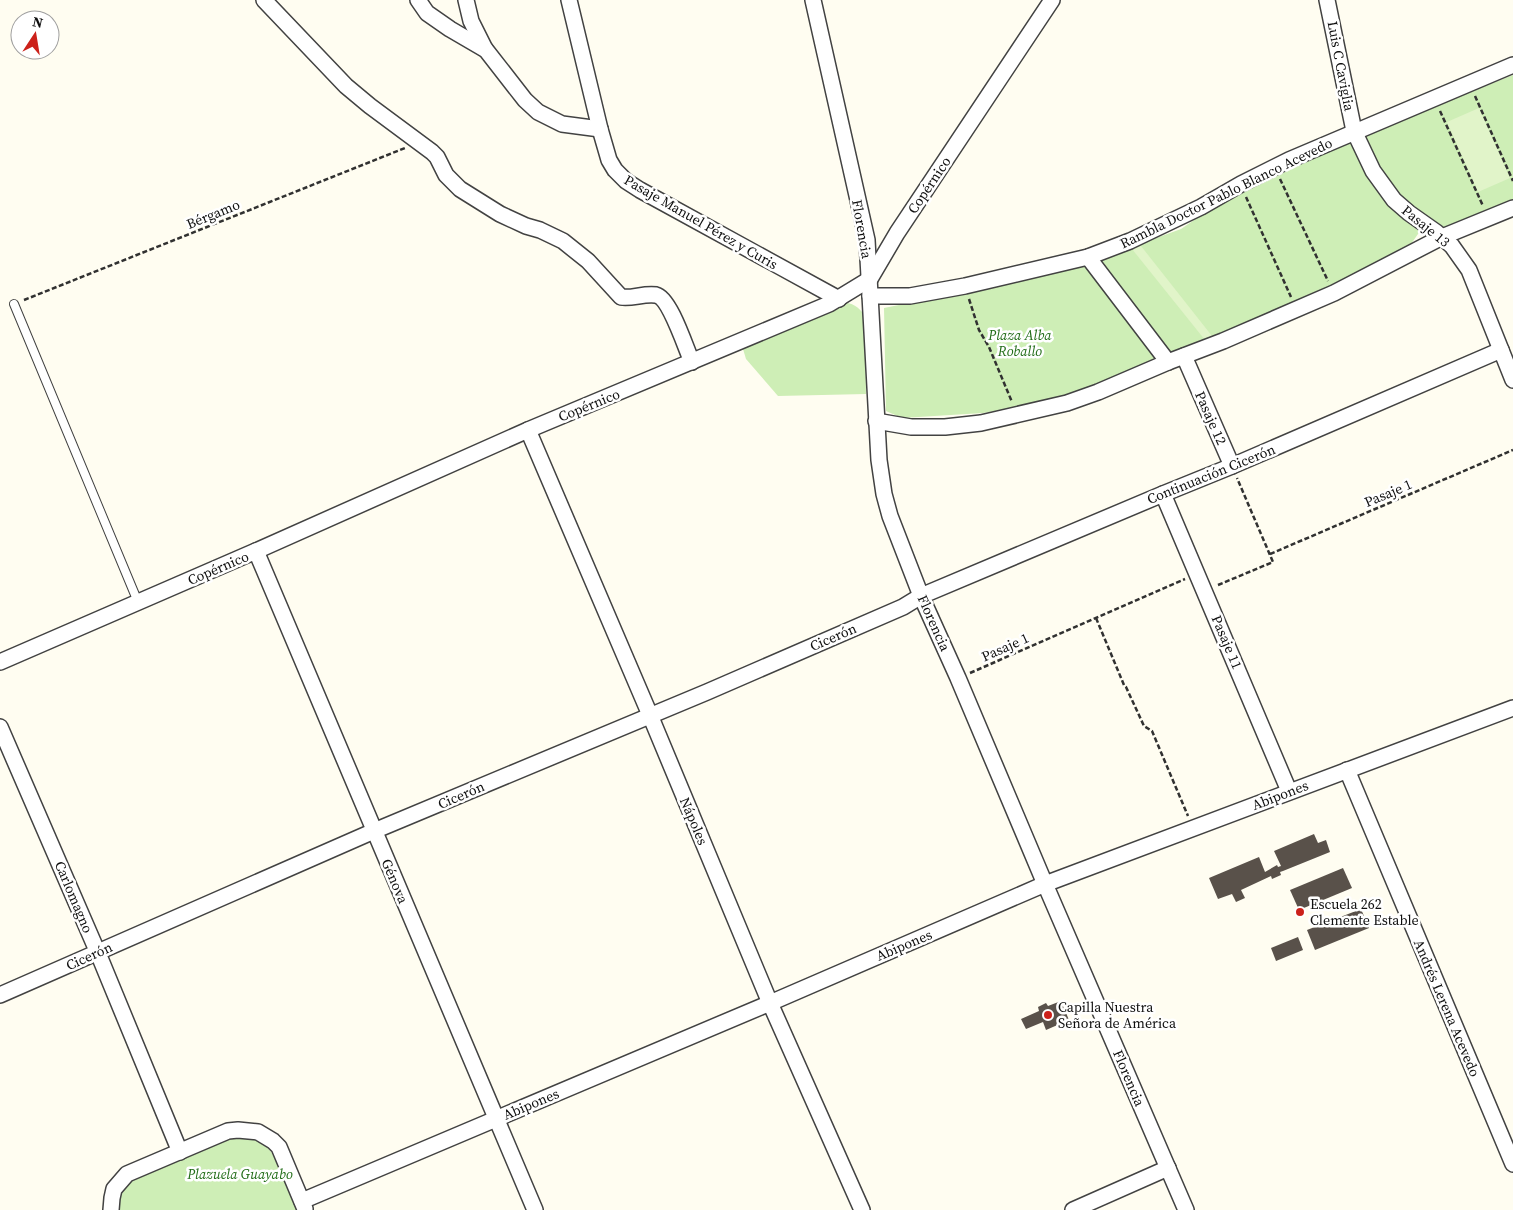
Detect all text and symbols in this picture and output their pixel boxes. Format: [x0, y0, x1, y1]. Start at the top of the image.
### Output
north arrow [10, 10, 60, 60]
text: N [31, 11, 45, 33]
street label: Luis C Caviglia [1322, 19, 1360, 114]
street label: Rambla Doctor Pablo Blanco Acevedo [1117, 133, 1336, 253]
street label: Copérnico [903, 152, 956, 217]
street label: Pasaje Manuel Pérez y Curis [621, 170, 781, 274]
street label: Bérgamo [183, 194, 243, 234]
street label: Florencia [847, 198, 877, 261]
street label: Pasaje 13 [1398, 200, 1454, 252]
park label: Plaza Alba Roballo [987, 325, 1052, 361]
street label: Copérnico [555, 383, 623, 426]
street label: Pasaje 12 [1190, 388, 1232, 448]
street label: Continuación Cicerón [1144, 439, 1279, 509]
street label: Pasaje 1 [1361, 474, 1415, 512]
street label: Copérnico [184, 546, 252, 590]
street label: Florencia [913, 592, 956, 655]
street label: Pasaje 11 [1207, 612, 1247, 672]
street label: Cicerón [807, 618, 860, 656]
street label: Pasaje 1 [978, 628, 1032, 666]
street label: Abipones [1249, 775, 1311, 815]
street label: Cicerón [435, 776, 488, 814]
street label: Nápoles [675, 794, 713, 848]
street label: Génova [377, 856, 414, 907]
street label: Carlomagno [50, 858, 98, 936]
place label: Escuela 262 Clemente Estable [1310, 894, 1419, 930]
marker: Escuela 262 Clemente Estable [1294, 906, 1306, 918]
street label: Abipones [873, 924, 935, 966]
street label: Andrés Lerena Acevedo [1409, 936, 1485, 1080]
street label: Cicerón [63, 937, 116, 975]
place label: Capilla Nuestra Señora de América [1058, 997, 1177, 1033]
marker: Capilla Nuestra Señora de América [1042, 1009, 1054, 1021]
street label: Florencia [1108, 1047, 1150, 1110]
street label: Abipones [500, 1083, 562, 1125]
park label: Plazuela Guayabo [186, 1164, 293, 1184]

